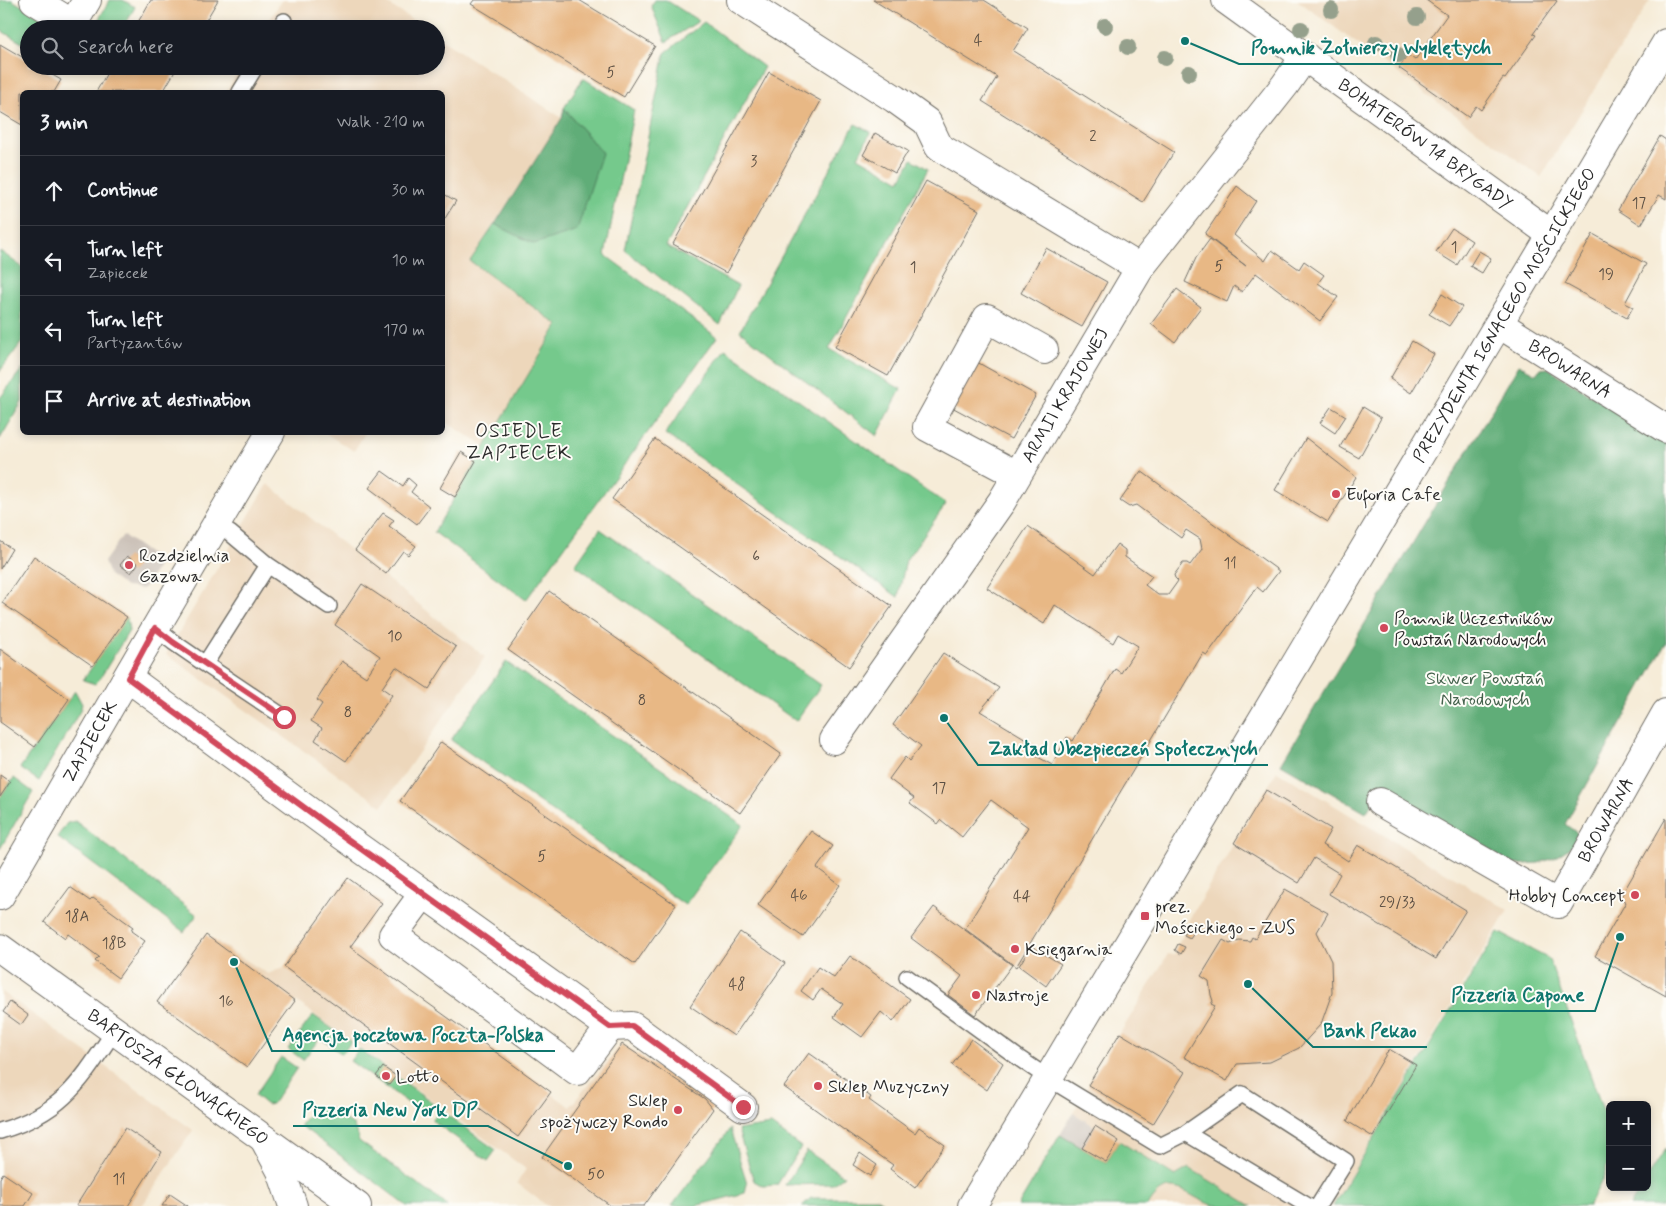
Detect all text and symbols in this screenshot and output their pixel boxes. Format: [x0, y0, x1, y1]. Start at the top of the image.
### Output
search box [20, 20, 445, 75]
callout: Pomnik Żołnierzy Wyklętych [1239, 30, 1502, 64]
house number: 4 [974, 31, 983, 51]
icon: search [38, 34, 66, 62]
text: Search here [78, 35, 174, 60]
text: Pomnik Żołnierzy Wyklętych [1251, 36, 1491, 62]
house number: 5 [606, 63, 616, 83]
street label: BOHATERÓW 14 BRYGADY [1333, 73, 1517, 216]
text: 3 min [40, 109, 88, 137]
text: Walk · 210 m [337, 112, 425, 133]
house number: 2 [1089, 127, 1097, 147]
house number: 3 [751, 152, 758, 172]
street label: PREZYDENTA IGNACEGO MOŚCICKIEGO [1408, 163, 1602, 467]
icon: ahead [40, 177, 68, 205]
text: Continue [87, 178, 158, 203]
text: 30 m [392, 180, 425, 201]
house number: 17 [1632, 194, 1647, 214]
text: Turn left [87, 238, 163, 263]
house number: 1 [1451, 238, 1457, 258]
icon: left [40, 247, 68, 275]
text: 10 m [392, 250, 425, 271]
house number: 5 [1214, 257, 1224, 277]
house number: 1 [910, 258, 916, 278]
text: Zapiecek [87, 263, 148, 284]
house number: 19 [1598, 265, 1614, 285]
text: Turn left [87, 308, 163, 333]
icon: left [40, 317, 68, 345]
text: 170 m [383, 320, 425, 341]
street label: ARMII KRAJOWEJ [1016, 324, 1115, 467]
text: Partyzantów [87, 333, 182, 354]
street label: BROWARNA [1523, 334, 1616, 405]
icon: arrive [40, 387, 68, 415]
text: Arrive at destination [87, 388, 251, 413]
district label: OSIEDLE ZAPIECEK [466, 419, 572, 466]
place label: Euforia Cafe [1346, 483, 1441, 509]
marker: Euforia Cafe [1330, 488, 1342, 500]
place label: Rozdzielnia Gazowa [139, 544, 229, 589]
house number: 6 [752, 547, 760, 567]
house number: 11 [1223, 554, 1237, 574]
marker: Rozdzielnia Gazowa [123, 559, 135, 571]
place label: Pomnik Uczestników Powstań Narodowych [1394, 607, 1553, 652]
marker: Pomnik Uczestników Powstań Narodowych [1378, 622, 1390, 634]
house number: 10 [387, 627, 403, 647]
park label: Skwer Powstań Narodowych [1426, 667, 1544, 712]
house number: 8 [638, 691, 646, 711]
street label: ZAPIECEK [57, 696, 124, 787]
house number: 8 [344, 703, 352, 723]
route start [273, 706, 296, 729]
callout: Zakład Ubezpieczeń Społecznych [978, 731, 1268, 765]
text: Zakład Ubezpieczeń Społecznych [988, 737, 1258, 763]
street label: BROWARNA [1573, 773, 1640, 867]
house number: 17 [932, 779, 947, 799]
house number: 5 [537, 847, 547, 867]
place label: Hobby Concept [1509, 884, 1625, 908]
house number: 46 [790, 886, 808, 906]
house number: 44 [1013, 887, 1031, 907]
marker: Hobby Concept [1629, 889, 1641, 901]
house number: 29/33 [1379, 893, 1415, 913]
place label: prez. Mościckiego - ZUS [1155, 895, 1295, 940]
house number: 18A [65, 907, 89, 927]
marker: prez. Mościckiego - ZUS [1139, 910, 1151, 922]
house number: 18B [102, 934, 126, 954]
place label: Księgarnia [1025, 938, 1112, 962]
marker: Księgarnia [1009, 943, 1021, 955]
house number: 48 [729, 975, 745, 995]
callout: Pizzeria Capone [1441, 977, 1595, 1011]
text: Pizzeria Capone [1451, 983, 1585, 1008]
place label: Nastroje [986, 984, 1049, 1008]
marker: Nastroje [970, 989, 982, 1001]
house number: 16 [218, 992, 234, 1012]
street label: BARTOSZA GŁOWACKIEGO [82, 1004, 273, 1151]
callout: Bank Pekao [1313, 1013, 1427, 1047]
callout: Agencja pocztowa Poczta-Polska [272, 1017, 555, 1051]
text: Bank Pekao [1323, 1019, 1417, 1044]
text: Agencja pocztowa Poczta-Polska [282, 1023, 544, 1049]
place label: Lotto [396, 1065, 439, 1089]
marker: Lotto [380, 1070, 392, 1082]
place label: Sklep Muzyczny [828, 1075, 949, 1099]
marker: Sklep Muzyczny [812, 1080, 824, 1092]
place label: Sklep spożywczy Rondo [540, 1089, 668, 1134]
callout: Pizzeria New York DP [293, 1092, 488, 1126]
route end [732, 1096, 755, 1119]
text: Pizzeria New York DP [302, 1098, 478, 1123]
map controls [1606, 1101, 1651, 1191]
button: + [1606, 1101, 1651, 1146]
marker: Sklep spożywczy Rondo [672, 1104, 684, 1116]
button: − [1606, 1146, 1651, 1191]
house number: 50 [587, 1165, 605, 1185]
house number: 11 [112, 1170, 126, 1190]

